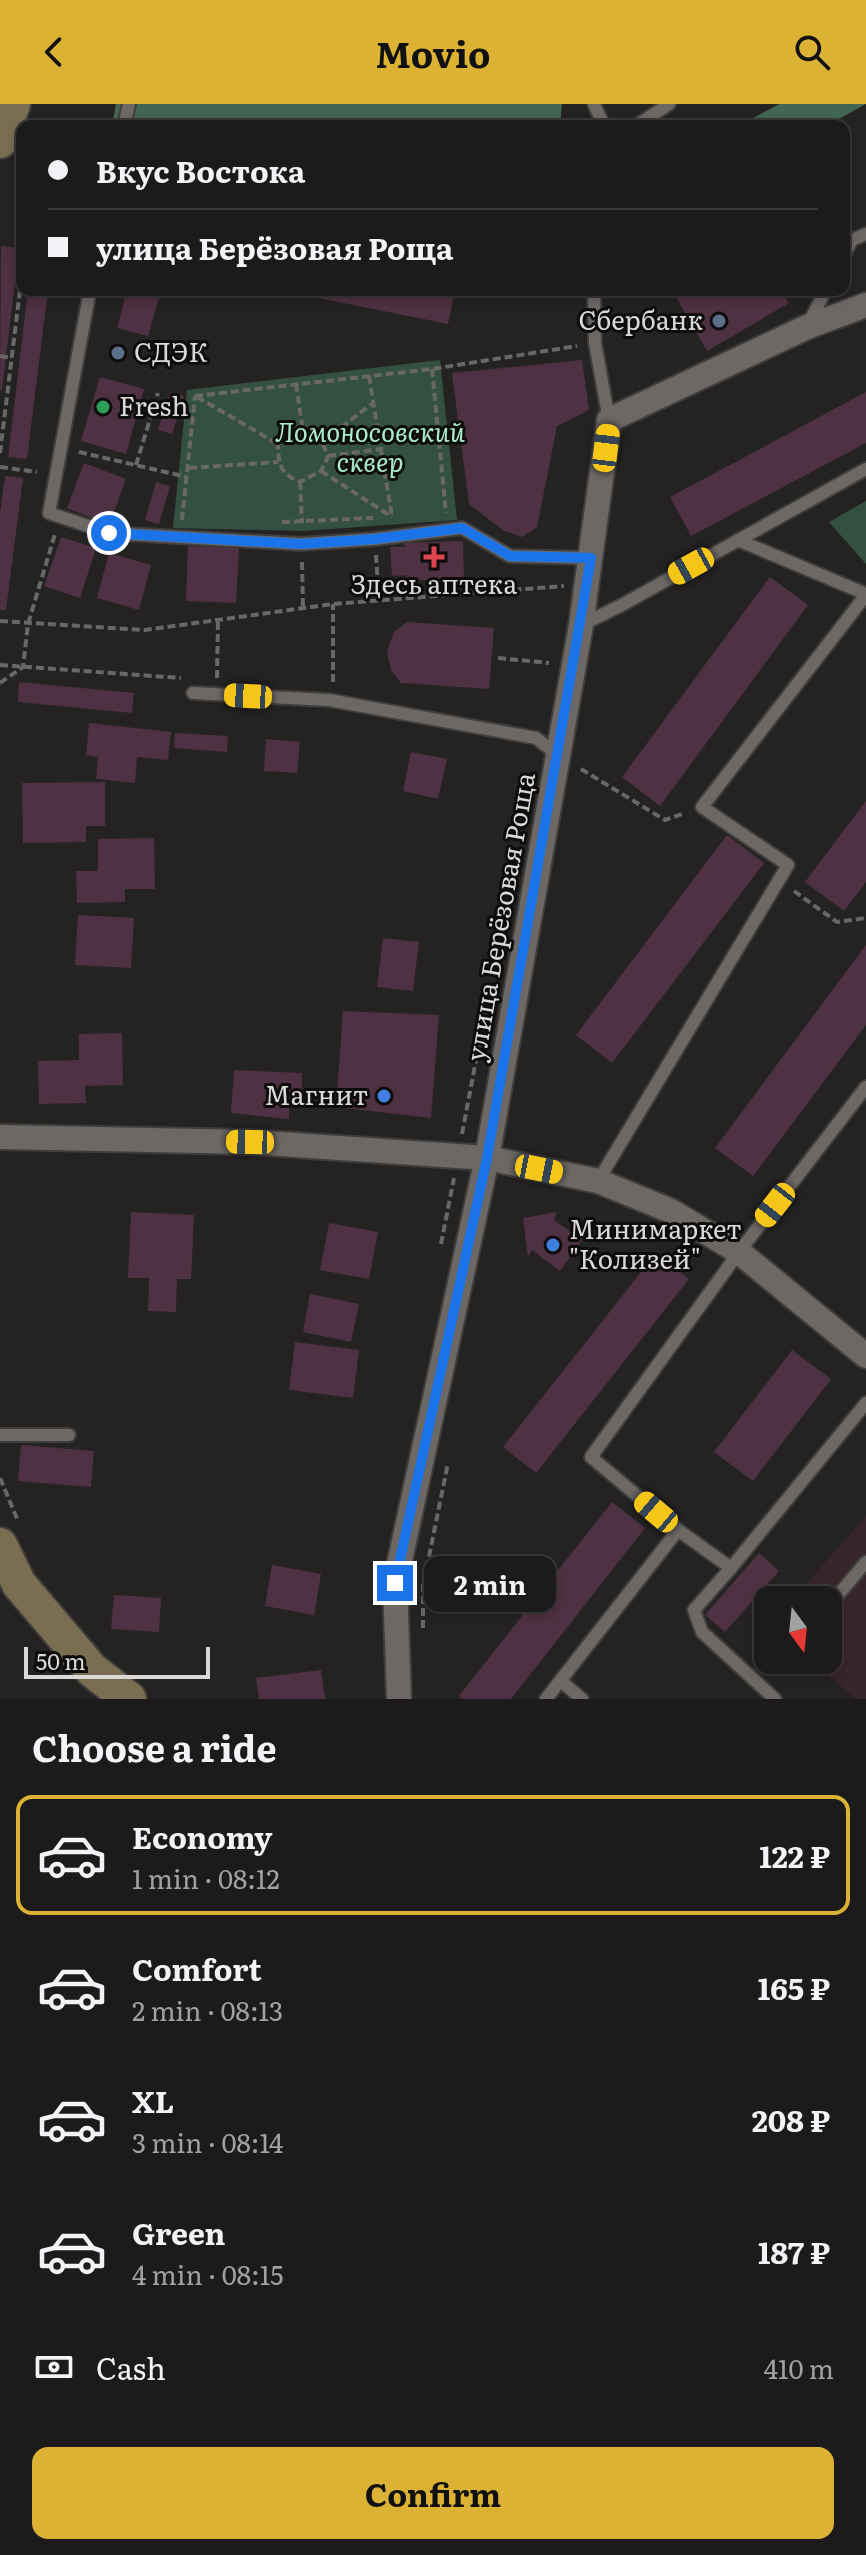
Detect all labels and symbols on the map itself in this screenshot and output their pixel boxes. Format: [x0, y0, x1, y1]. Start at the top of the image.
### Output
place label: Сбербанк [578, 299, 704, 338]
marker: Сбербанк [710, 312, 728, 330]
place label: СДЭК [134, 331, 207, 370]
marker: СДЭК [109, 344, 127, 362]
place label: Fresh [119, 385, 189, 424]
marker: Fresh [94, 398, 112, 416]
park label: Ломоносовский сквер [275, 411, 465, 480]
car [591, 423, 621, 473]
route start [91, 515, 127, 551]
car [664, 544, 718, 588]
marker: Здесь аптека [425, 548, 443, 566]
place label: Здесь аптека [351, 563, 517, 602]
car [223, 683, 273, 709]
street label: улица Берёзовая Роща [454, 769, 543, 1064]
place label: Магнит [265, 1074, 368, 1113]
marker: Магнит [375, 1087, 393, 1105]
car [226, 1130, 274, 1154]
car [513, 1153, 565, 1185]
car [751, 1179, 799, 1231]
place label: Минимаркет "Колизей" [569, 1208, 742, 1277]
marker: Минимаркет "Колизей" [544, 1236, 562, 1254]
car [630, 1487, 682, 1537]
callout: 2 min [423, 1555, 555, 1611]
route end [377, 1565, 413, 1601]
north arrow [754, 1586, 842, 1674]
scale bar [24, 1643, 210, 1679]

